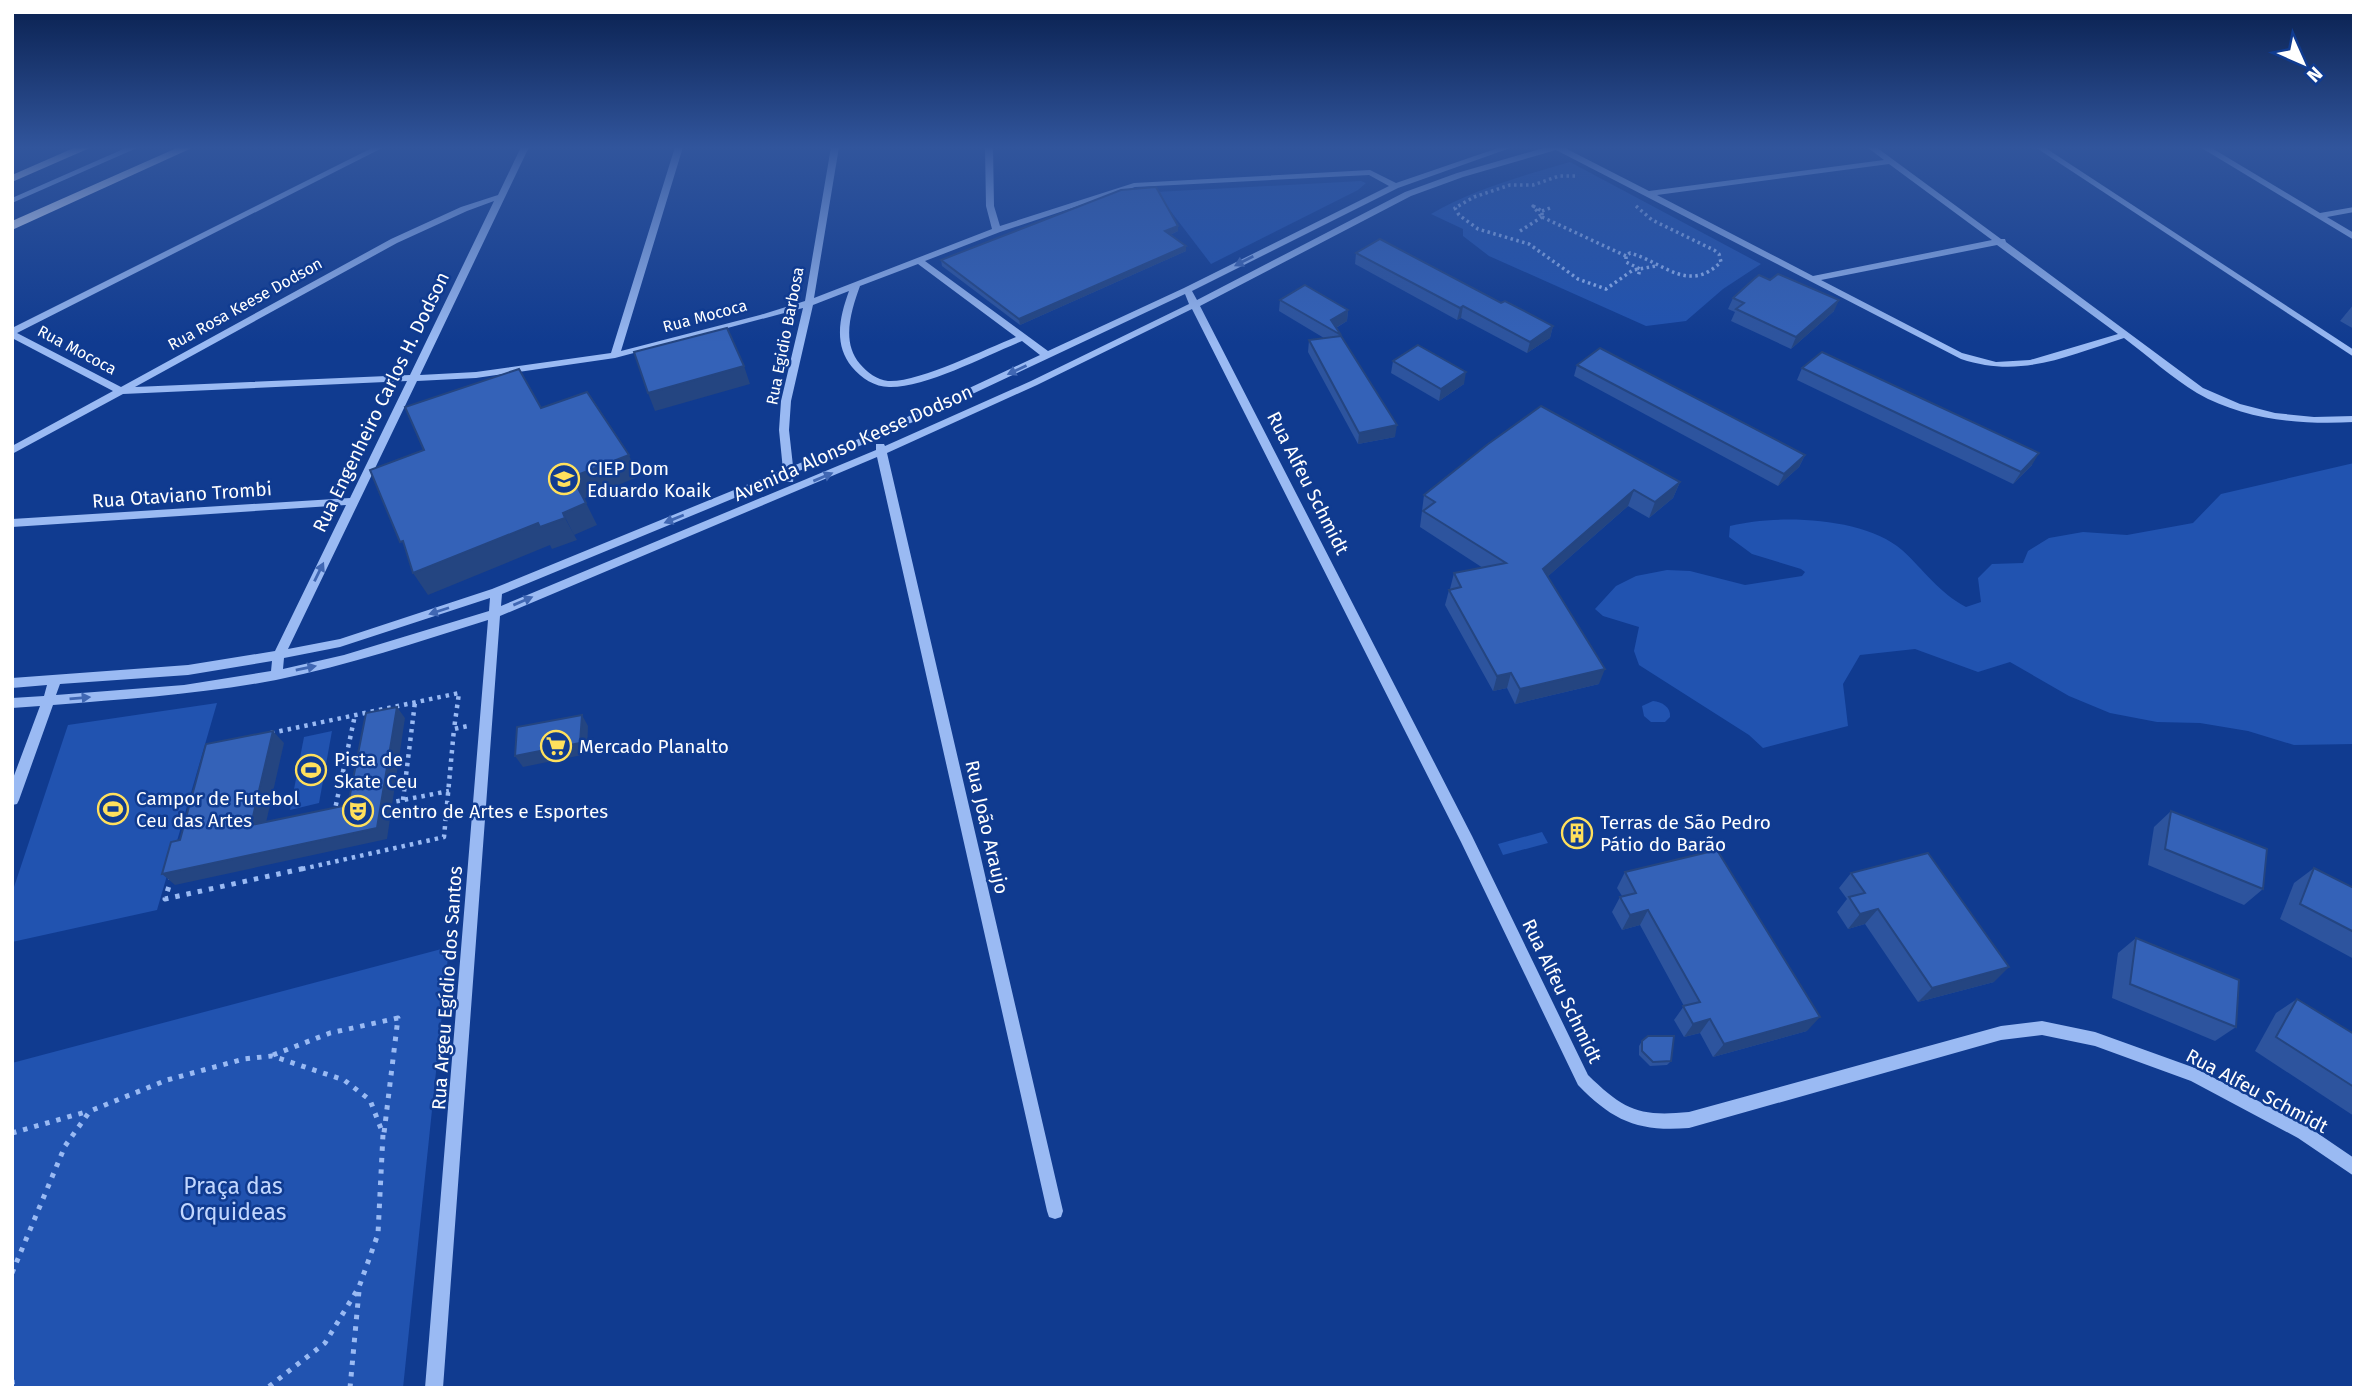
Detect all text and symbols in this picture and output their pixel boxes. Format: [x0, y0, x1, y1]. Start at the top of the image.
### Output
north arrow [2268, 28, 2338, 98]
text: N [2302, 62, 2327, 87]
street label: Rua Rosa Keese Dodson [165, 254, 325, 354]
one-way arrow [1234, 255, 1254, 267]
street label: Rua Egidio Barbosa [762, 265, 808, 407]
street label: Rua Engenheiro Carlos H. Dodson [308, 268, 454, 536]
street label: Rua Mococa [661, 296, 749, 336]
street label: Rua Mococa [34, 321, 120, 379]
one-way arrow [1007, 364, 1027, 376]
street label: Avenida Alonso Keese Dodson [730, 380, 976, 506]
street label: Rua Alfeu Schmidt [1262, 408, 1354, 558]
place label: CIEP Dom Eduardo Koaik [587, 457, 711, 502]
school or university icon: CIEP Dom Eduardo Koaik [547, 462, 581, 496]
one-way arrow [813, 471, 834, 482]
street label: Rua Otaviano Trombi [91, 477, 273, 513]
one-way arrow [663, 514, 684, 525]
one-way arrow [313, 562, 325, 582]
one-way arrow [512, 596, 533, 607]
one-way arrow [429, 607, 450, 617]
one-way arrow [295, 663, 317, 674]
one-way arrow [70, 692, 92, 703]
supermarket icon: Mercado Planalto [539, 729, 573, 763]
place label: Mercado Planalto [579, 735, 729, 758]
place label: Pista de Skate Ceu [334, 748, 418, 793]
sports icon: Pista de Skate Ceu [294, 753, 328, 787]
street label: Rua João Araujo [960, 758, 1014, 896]
place label: Campor de Futebol Ceu das Artes [136, 787, 300, 832]
sports icon: Campor de Futebol Ceu das Artes [96, 792, 130, 826]
theatre icon: Centro de Artes e Esportes [341, 794, 375, 828]
place label: Centro de Artes e Esportes [381, 800, 608, 823]
place label: Terras de São Pedro Pátio do Barão [1600, 811, 1771, 856]
building icon: Terras de São Pedro Pátio do Barão [1560, 816, 1594, 850]
street label: Rua Argeu Egídio dos Santos [427, 865, 467, 1111]
street label: Rua Alfeu Schmidt [1517, 915, 1607, 1067]
street label: Rua Alfeu Schmidt [2182, 1044, 2332, 1138]
park label: Praça das Orquideas [180, 1172, 286, 1226]

